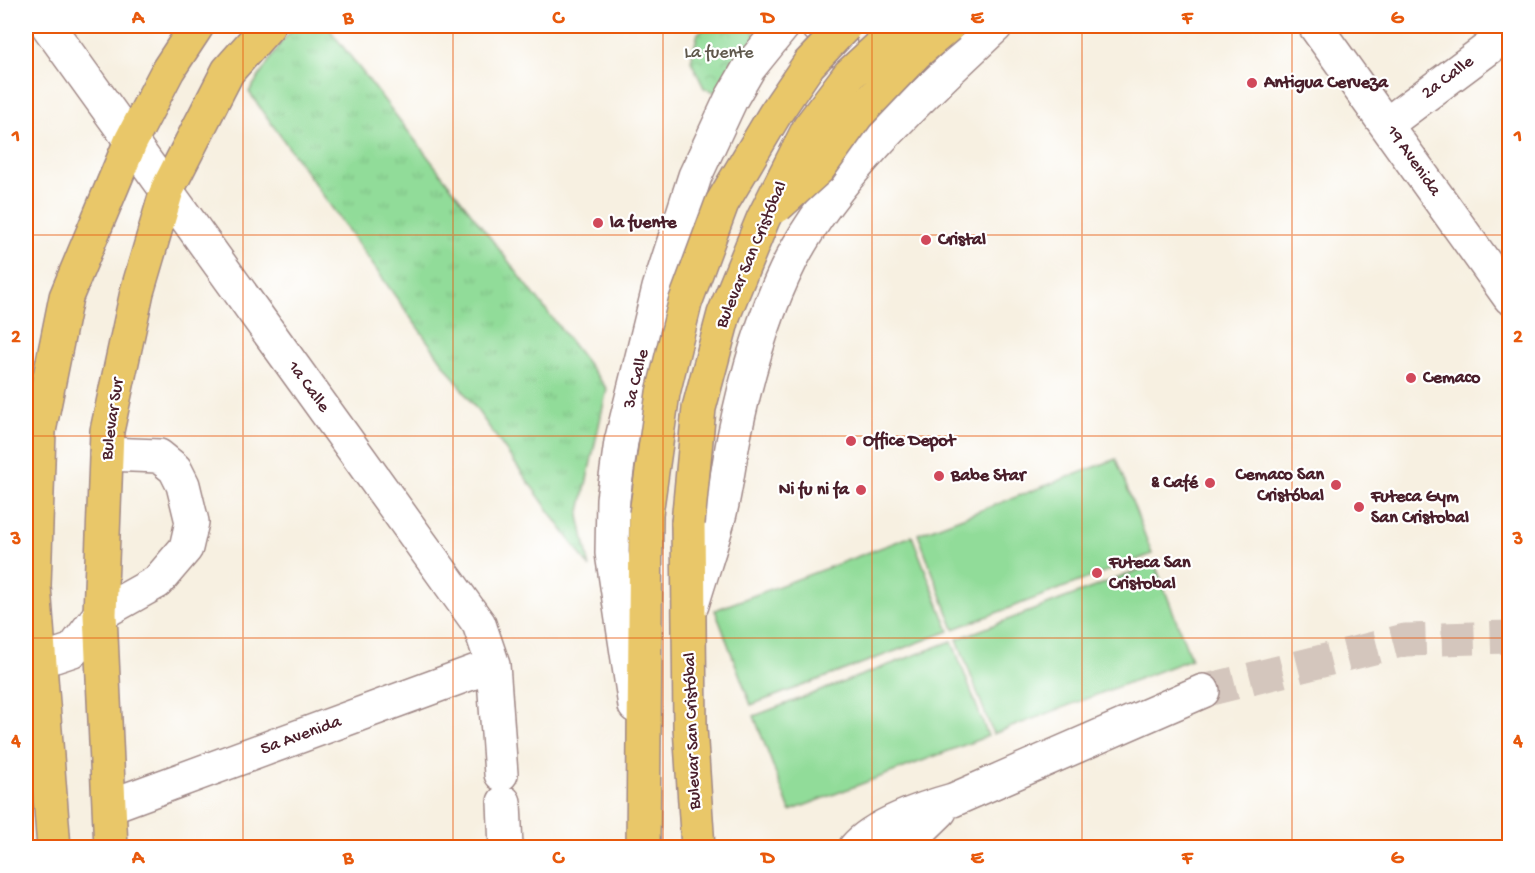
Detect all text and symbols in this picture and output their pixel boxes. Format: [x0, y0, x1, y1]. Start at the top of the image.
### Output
text: A [131, 8, 146, 31]
text: B [342, 8, 354, 31]
text: C [552, 8, 566, 31]
text: D [759, 8, 775, 31]
text: E [971, 8, 985, 31]
text: F [1181, 8, 1194, 31]
text: G [1391, 8, 1405, 31]
park label: La fuente [684, 43, 754, 64]
street label: 2a Calle [1418, 51, 1479, 104]
place label: Antigua Cerveza [1263, 73, 1389, 94]
marker: Antigua Cerveza [1245, 76, 1259, 90]
street label: 19 Avenida [1380, 121, 1446, 201]
text: 1 [11, 126, 20, 149]
text: 1 [1513, 126, 1522, 149]
street label: Bulevar San Cristóbal [711, 178, 792, 332]
place label: la fuente [609, 213, 677, 234]
marker: la fuente [591, 216, 605, 230]
place label: Cristal [937, 230, 986, 251]
marker: Cristal [919, 233, 933, 247]
text: 2 [11, 327, 21, 350]
text: 2 [1513, 327, 1523, 350]
street label: 3a Calle [619, 346, 655, 412]
street label: 1a Calle [282, 356, 334, 417]
place label: Cemaco [1422, 368, 1481, 389]
marker: Cemaco [1404, 371, 1418, 385]
street label: Bulevar Sur [97, 375, 129, 462]
place label: Office Depot [863, 431, 957, 452]
marker: Office Depot [844, 434, 858, 448]
place label: Cemaco San Cristóbal [1235, 465, 1324, 507]
place label: Babe Star [950, 466, 1028, 487]
marker: Babe Star [932, 469, 946, 483]
place label: & Café [1151, 473, 1199, 494]
marker: & Café [1203, 476, 1217, 490]
marker: Cemaco San Cristóbal [1329, 478, 1343, 492]
place label: Ni fu ni fa [779, 480, 850, 501]
marker: Ni fu ni fa [854, 483, 868, 497]
place label: Futeca Gym San Cristobal [1370, 487, 1469, 529]
marker: Futeca Gym San Cristobal [1352, 500, 1366, 514]
text: 3 [10, 529, 21, 552]
text: 3 [1512, 529, 1523, 552]
place label: Futeca San Cristobal [1108, 553, 1191, 595]
marker: Futeca San Cristobal [1090, 566, 1104, 580]
street label: Bulevar San Cristóbal [680, 652, 706, 811]
street label: 5a Avenida [258, 711, 345, 760]
text: 4 [10, 731, 21, 754]
text: 4 [1512, 731, 1523, 754]
text: A [131, 848, 146, 871]
text: B [342, 848, 354, 871]
text: C [552, 848, 566, 871]
text: D [759, 848, 775, 871]
text: E [971, 848, 985, 871]
text: F [1181, 848, 1194, 871]
text: G [1391, 848, 1405, 871]

